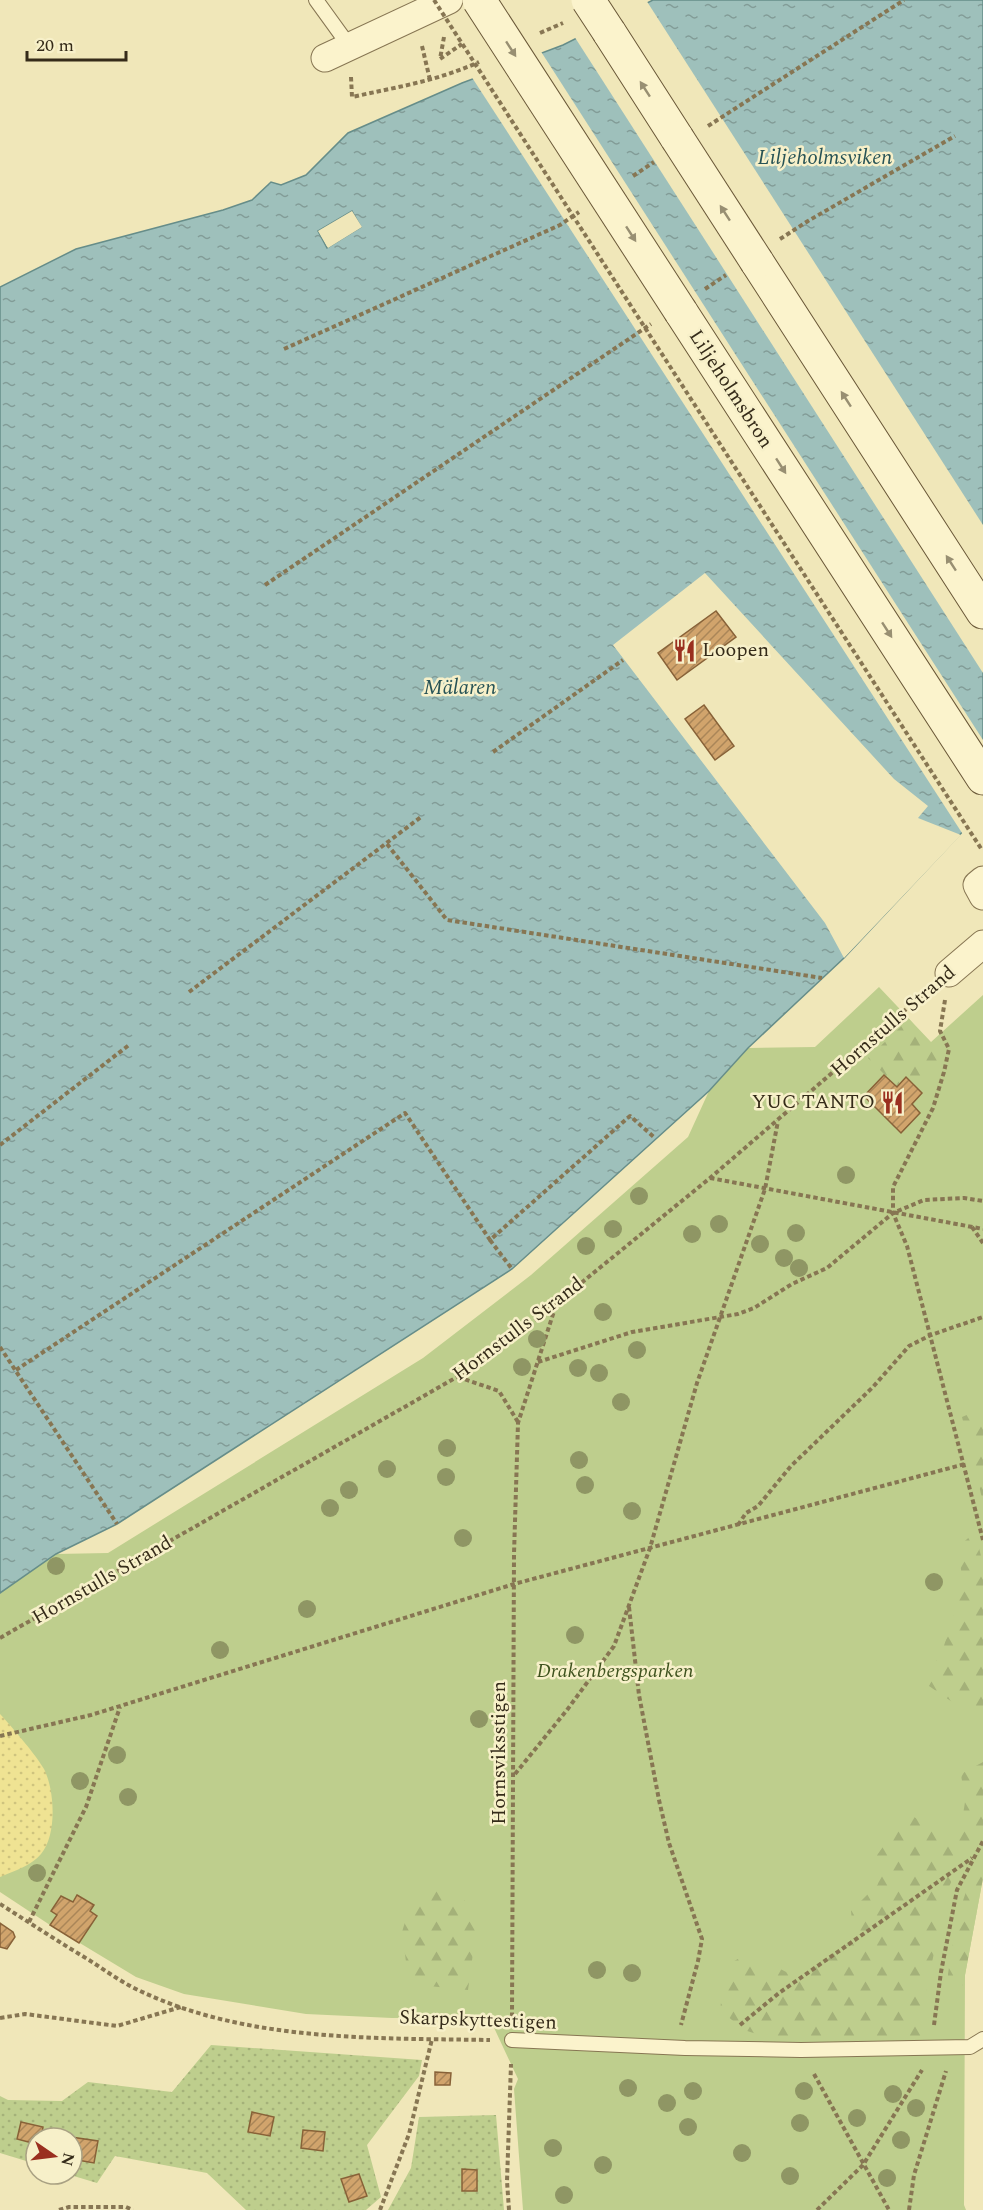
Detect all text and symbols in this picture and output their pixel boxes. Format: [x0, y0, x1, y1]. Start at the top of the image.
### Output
scale bar [27, 24, 126, 62]
text: 20 m [36, 32, 74, 59]
one-way arrow [505, 41, 516, 57]
one-way arrow [640, 81, 651, 97]
water label: Liljeholmsviken [758, 142, 892, 174]
one-way arrow [720, 205, 731, 221]
one-way arrow [625, 226, 636, 242]
street label: Liljeholmsbron [681, 324, 781, 454]
one-way arrow [840, 391, 851, 408]
one-way arrow [775, 458, 786, 474]
one-way arrow [946, 555, 957, 571]
one-way arrow [882, 622, 893, 638]
place label: Loopen [702, 635, 769, 665]
restaurant icon: Loopen [671, 637, 697, 663]
water label: Mälaren [424, 672, 496, 704]
street label: Hornstulls Strand [824, 958, 962, 1084]
place label: YUC TANTO [752, 1087, 875, 1117]
restaurant icon: YUC TANTO [880, 1089, 906, 1115]
street label: Hornstulls Strand [446, 1270, 590, 1388]
street label: Hornstulls Strand [26, 1528, 178, 1632]
park label: Drakenbergsparken [536, 1656, 694, 1686]
street label: Hornsviksstigen [484, 1681, 514, 1825]
street label: Skarpskyttestigen [399, 2002, 557, 2038]
north arrow [24, 2126, 84, 2186]
text: N [54, 2150, 81, 2169]

